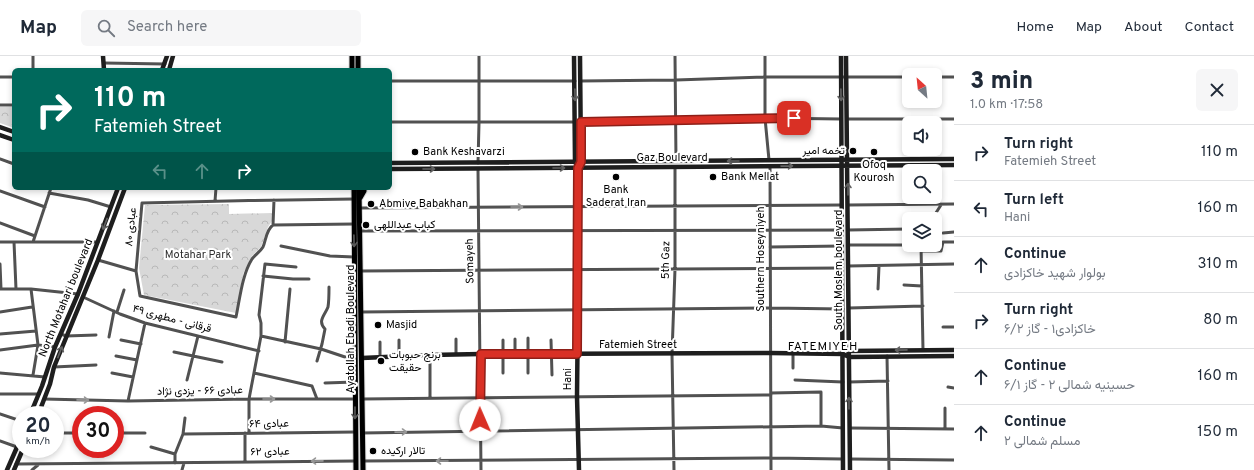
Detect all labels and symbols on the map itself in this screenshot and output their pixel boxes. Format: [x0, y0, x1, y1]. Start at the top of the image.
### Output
north arrow [902, 68, 942, 108]
one-way arrow [571, 88, 579, 101]
one-way arrow [837, 88, 845, 101]
pin [777, 101, 811, 135]
place label: تخمه امیر [802, 144, 846, 158]
place label: Bank Keshavarzi [423, 145, 505, 159]
marker: تخمه امیر [848, 146, 858, 156]
marker: Bank Keshavarzi [410, 147, 420, 157]
marker: Ofoq Kourosh [869, 147, 879, 157]
street label: Gaz Boulevard [636, 151, 708, 165]
one-way arrow [727, 157, 740, 165]
place label: Ofoq Kourosh [854, 158, 894, 185]
one-way arrow [780, 162, 793, 170]
one-way arrow [552, 164, 565, 172]
one-way arrow [422, 165, 435, 173]
place label: Bank Mellat [721, 170, 779, 184]
marker: Bank Saderat Iran [611, 172, 621, 182]
marker: Bank Mellat [708, 172, 718, 182]
place label: Bank Saderat Iran [586, 183, 646, 210]
one-way arrow [844, 183, 852, 196]
place label: Abmive Babakhan [379, 197, 468, 211]
marker: Abmive Babakhan [366, 199, 376, 209]
one-way arrow [510, 203, 523, 211]
street label: Southern Hoseyniyeh [754, 206, 768, 312]
street label: عبادی ۸۰ [122, 207, 140, 247]
street label: South Moslem boulevard [832, 209, 846, 331]
one-way arrow [100, 218, 108, 230]
place label: کباب عبداللهی [374, 218, 436, 232]
marker: کباب عبداللهی [361, 220, 371, 230]
one-way arrow [350, 234, 358, 247]
street label: North Motahari boulevard [36, 237, 96, 359]
street label: Somayeh [463, 238, 477, 284]
street label: 5th Gaz [659, 241, 673, 279]
park label: Motahar Park [165, 248, 231, 262]
street label: Ayatollah Ebadi Boulevard [344, 265, 358, 393]
street label: قرقانی - مطهری ۴۹ [131, 302, 213, 336]
place label: Masjid [386, 318, 417, 332]
marker: Masjid [373, 320, 383, 330]
street label: Fatemieh Street [599, 338, 677, 352]
district label: FATEMIYEH [788, 339, 858, 355]
one-way arrow [56, 346, 64, 358]
one-way arrow [895, 346, 908, 354]
place label: برنج حبوبات حقیقت [389, 348, 441, 375]
marker: برنج حبوبات حقیقت [376, 356, 386, 366]
street label: Hani [561, 368, 575, 390]
street label: عبادی ۶۶ - یزدی نژاد [157, 383, 243, 399]
one-way arrow [262, 395, 275, 403]
one-way arrow [76, 396, 89, 404]
one-way arrow [846, 397, 853, 410]
position arrow [459, 399, 501, 441]
speed limit sign: 30 [72, 406, 124, 458]
one-way arrow [351, 406, 359, 419]
street label: عبادی ۶۴ [249, 417, 289, 431]
one-way arrow [394, 428, 407, 436]
place label: تالار ارکیده [381, 444, 426, 458]
street label: عبادی ۶۲ [250, 445, 290, 459]
marker: تالار ارکیده [368, 446, 378, 456]
one-way arrow [311, 457, 324, 465]
one-way arrow [436, 457, 449, 465]

